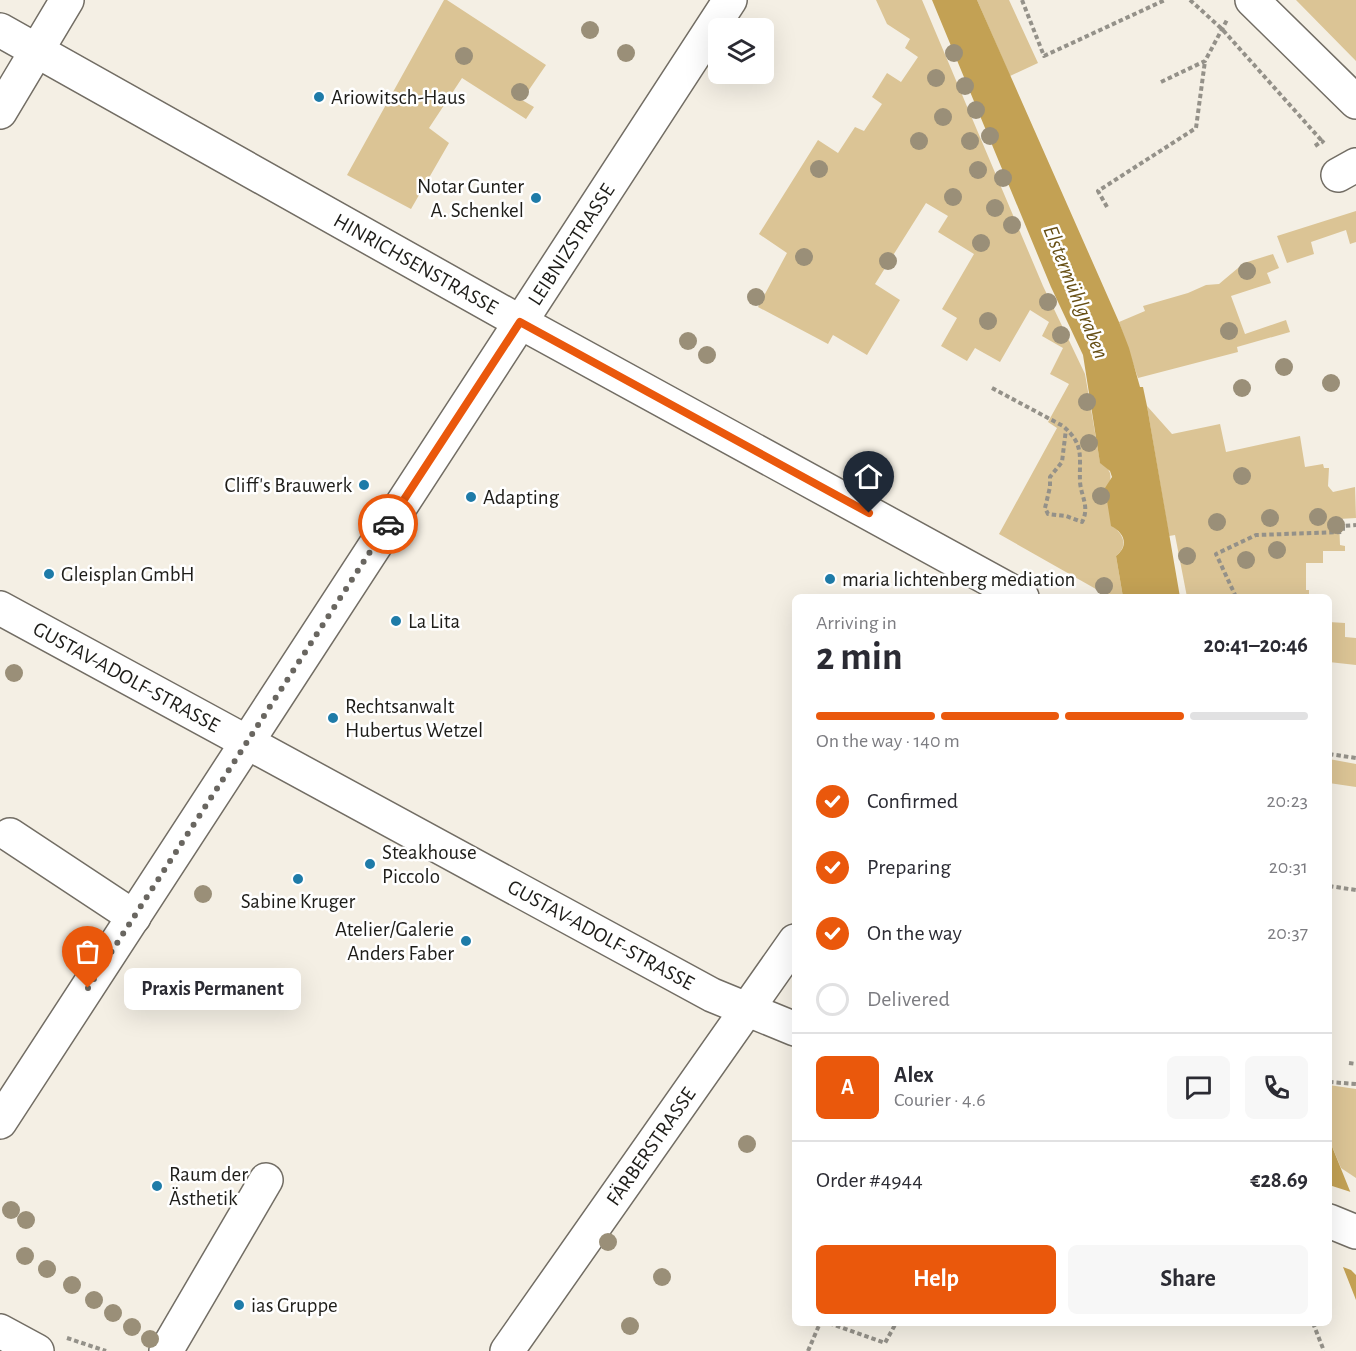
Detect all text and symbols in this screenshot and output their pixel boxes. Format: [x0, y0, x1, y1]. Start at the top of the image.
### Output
map controls [708, 18, 774, 84]
button: layers [708, 18, 774, 84]
place label: Ariowitsch-Haus [331, 87, 465, 108]
marker: Ariowitsch-Haus [312, 90, 326, 104]
place label: Notar Gunter A. Schenkel [417, 176, 524, 221]
street label: LEIBNIZSTRASSE [524, 180, 618, 309]
marker: Notar Gunter A. Schenkel [529, 191, 543, 205]
street label: HINRICHSENSTRASSE [330, 209, 502, 318]
water label: Elstermühlgraben [1039, 222, 1113, 362]
pin [843, 451, 894, 513]
icon: home [852, 460, 885, 493]
place label: Cliff's Brauwerk [225, 475, 352, 496]
marker: Cliff's Brauwerk [357, 478, 371, 492]
place label: Adapting [483, 487, 560, 508]
marker: Adapting [464, 490, 478, 504]
courier [358, 494, 418, 554]
icon: car [372, 508, 405, 541]
place label: Gleisplan GmbH [61, 564, 195, 585]
marker: Gleisplan GmbH [42, 567, 56, 581]
place label: maria lichtenberg mediation [842, 569, 1075, 590]
marker: maria lichtenberg mediation [823, 572, 837, 586]
place label: La Lita [408, 611, 460, 632]
text: Arriving in [816, 613, 897, 633]
marker: La Lita [389, 614, 403, 628]
street label: GUSTAV-ADOLF-STRASSE [30, 618, 223, 736]
text: 20:41–20:46 [1203, 634, 1308, 656]
text: 2 min [816, 638, 903, 677]
place label: Rechtsanwalt Hubertus Wetzel [345, 696, 483, 741]
marker: Rechtsanwalt Hubertus Wetzel [326, 711, 340, 725]
text: On the way · 140 m [816, 731, 960, 751]
icon: check [816, 785, 849, 818]
text: Confirmed [867, 790, 958, 812]
text: 20:23 [1266, 791, 1308, 811]
place label: Steakhouse Piccolo [382, 842, 477, 887]
icon: check [816, 851, 849, 884]
text: Preparing [867, 856, 951, 878]
marker: Steakhouse Piccolo [363, 857, 377, 871]
text: 20:31 [1269, 857, 1308, 877]
marker: Sabine Kruger [291, 872, 305, 886]
street label: GUSTAV-ADOLF-STRASSE [504, 876, 698, 994]
place label: Sabine Kruger [241, 891, 355, 912]
icon: check [816, 917, 849, 950]
place label: Atelier/Galerie Anders Faber [335, 919, 454, 964]
text: On the way [867, 922, 962, 944]
text: 20:37 [1267, 923, 1308, 943]
pin [62, 926, 113, 988]
marker: Atelier/Galerie Anders Faber [459, 934, 473, 948]
icon: bag [71, 935, 104, 968]
callout: Praxis Permanent [124, 967, 301, 1009]
text: Praxis Permanent [141, 979, 284, 999]
text: Delivered [867, 988, 950, 1010]
button: chat [1167, 1056, 1230, 1119]
button: phone [1245, 1056, 1308, 1119]
text: Alex [894, 1064, 934, 1086]
text: A [841, 1076, 854, 1098]
street label: FÄRBERSTRASSE [602, 1083, 699, 1209]
text: Courier · 4.6 [894, 1090, 986, 1110]
place label: Raum der Ästhetik [169, 1164, 248, 1209]
text: Order #4944 [816, 1169, 923, 1191]
text: €28.69 [1250, 1169, 1308, 1191]
marker: Raum der Ästhetik [150, 1179, 164, 1193]
button: Help [816, 1245, 1056, 1314]
button: Share [1068, 1245, 1308, 1314]
place label: ias Gruppe [251, 1295, 338, 1316]
marker: ias Gruppe [232, 1298, 246, 1312]

